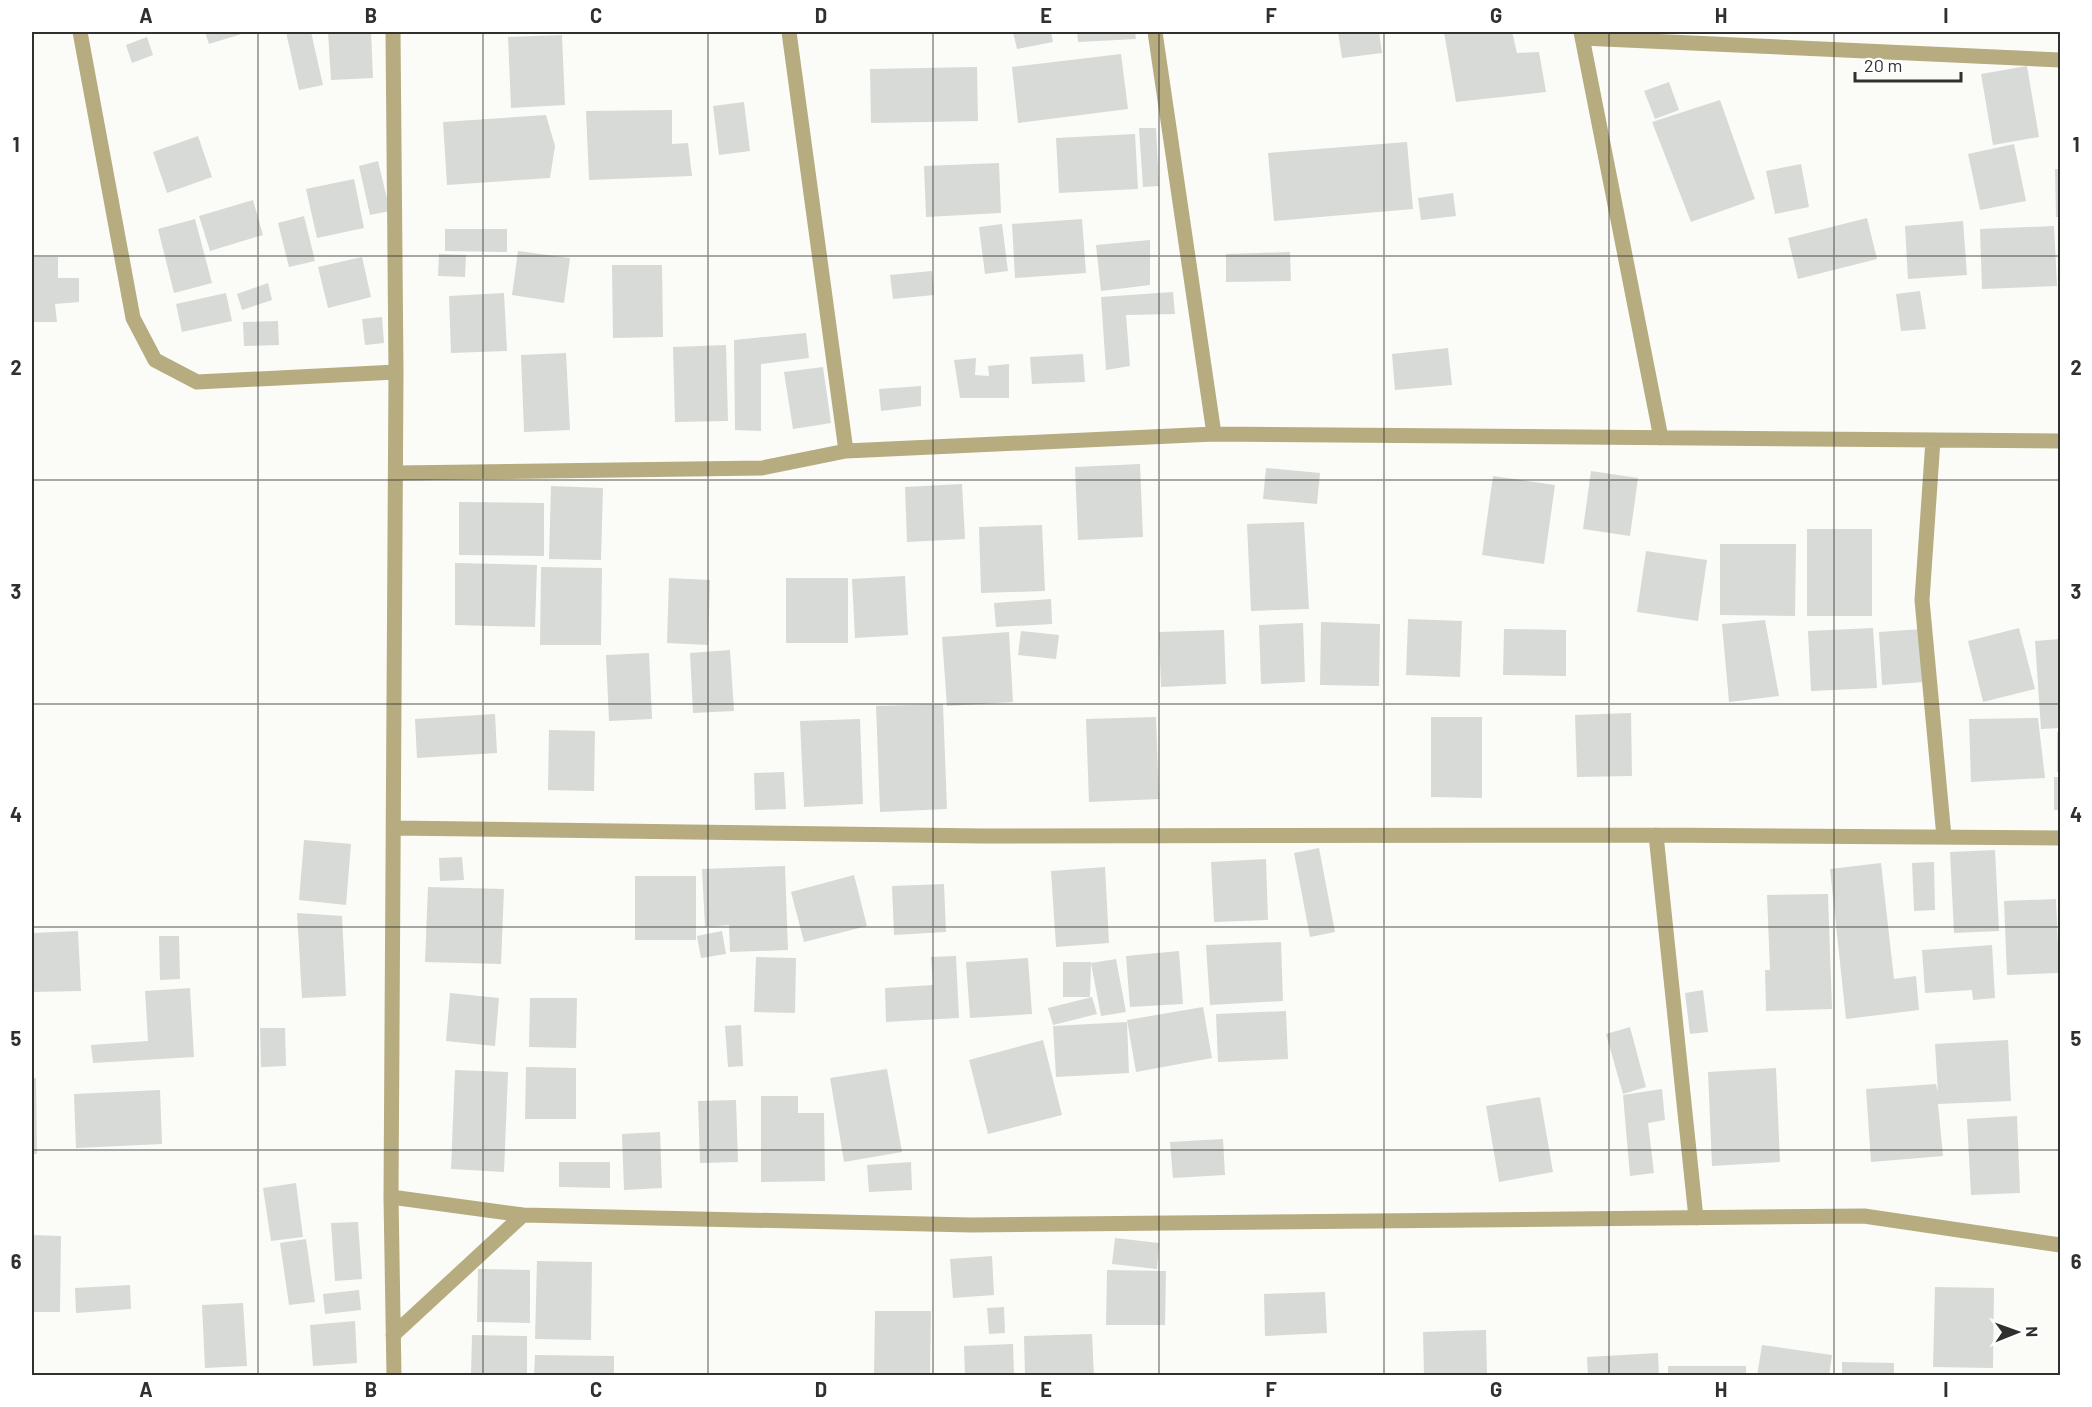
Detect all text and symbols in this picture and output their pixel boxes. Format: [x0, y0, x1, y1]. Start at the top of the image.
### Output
text: A [139, 3, 153, 27]
text: B [365, 3, 377, 27]
text: C [590, 3, 602, 27]
text: D [815, 3, 827, 27]
text: E [1040, 3, 1052, 27]
text: F [1265, 3, 1277, 27]
text: G [1490, 3, 1502, 27]
text: H [1715, 3, 1727, 27]
text: I [1943, 3, 1949, 27]
scale bar [1855, 45, 1962, 83]
text: 20 m [1864, 54, 1902, 76]
text: 1 [12, 132, 20, 156]
text: 1 [2072, 132, 2080, 156]
text: 2 [10, 355, 22, 379]
text: 2 [2070, 355, 2082, 379]
text: 3 [11, 579, 21, 603]
text: 3 [2071, 579, 2081, 603]
text: 4 [10, 802, 22, 826]
text: 4 [2070, 802, 2082, 826]
text: 5 [11, 1026, 22, 1050]
text: 5 [2071, 1026, 2082, 1050]
text: 6 [11, 1249, 22, 1273]
text: 6 [2071, 1249, 2082, 1273]
north arrow [1987, 1302, 2047, 1362]
text: N [2023, 1326, 2042, 1337]
text: A [139, 1377, 153, 1401]
text: B [365, 1377, 377, 1401]
text: C [590, 1377, 602, 1401]
text: D [815, 1377, 827, 1401]
text: E [1040, 1377, 1052, 1401]
text: F [1265, 1377, 1277, 1401]
text: G [1490, 1377, 1502, 1401]
text: H [1715, 1377, 1727, 1401]
text: I [1943, 1377, 1949, 1401]

